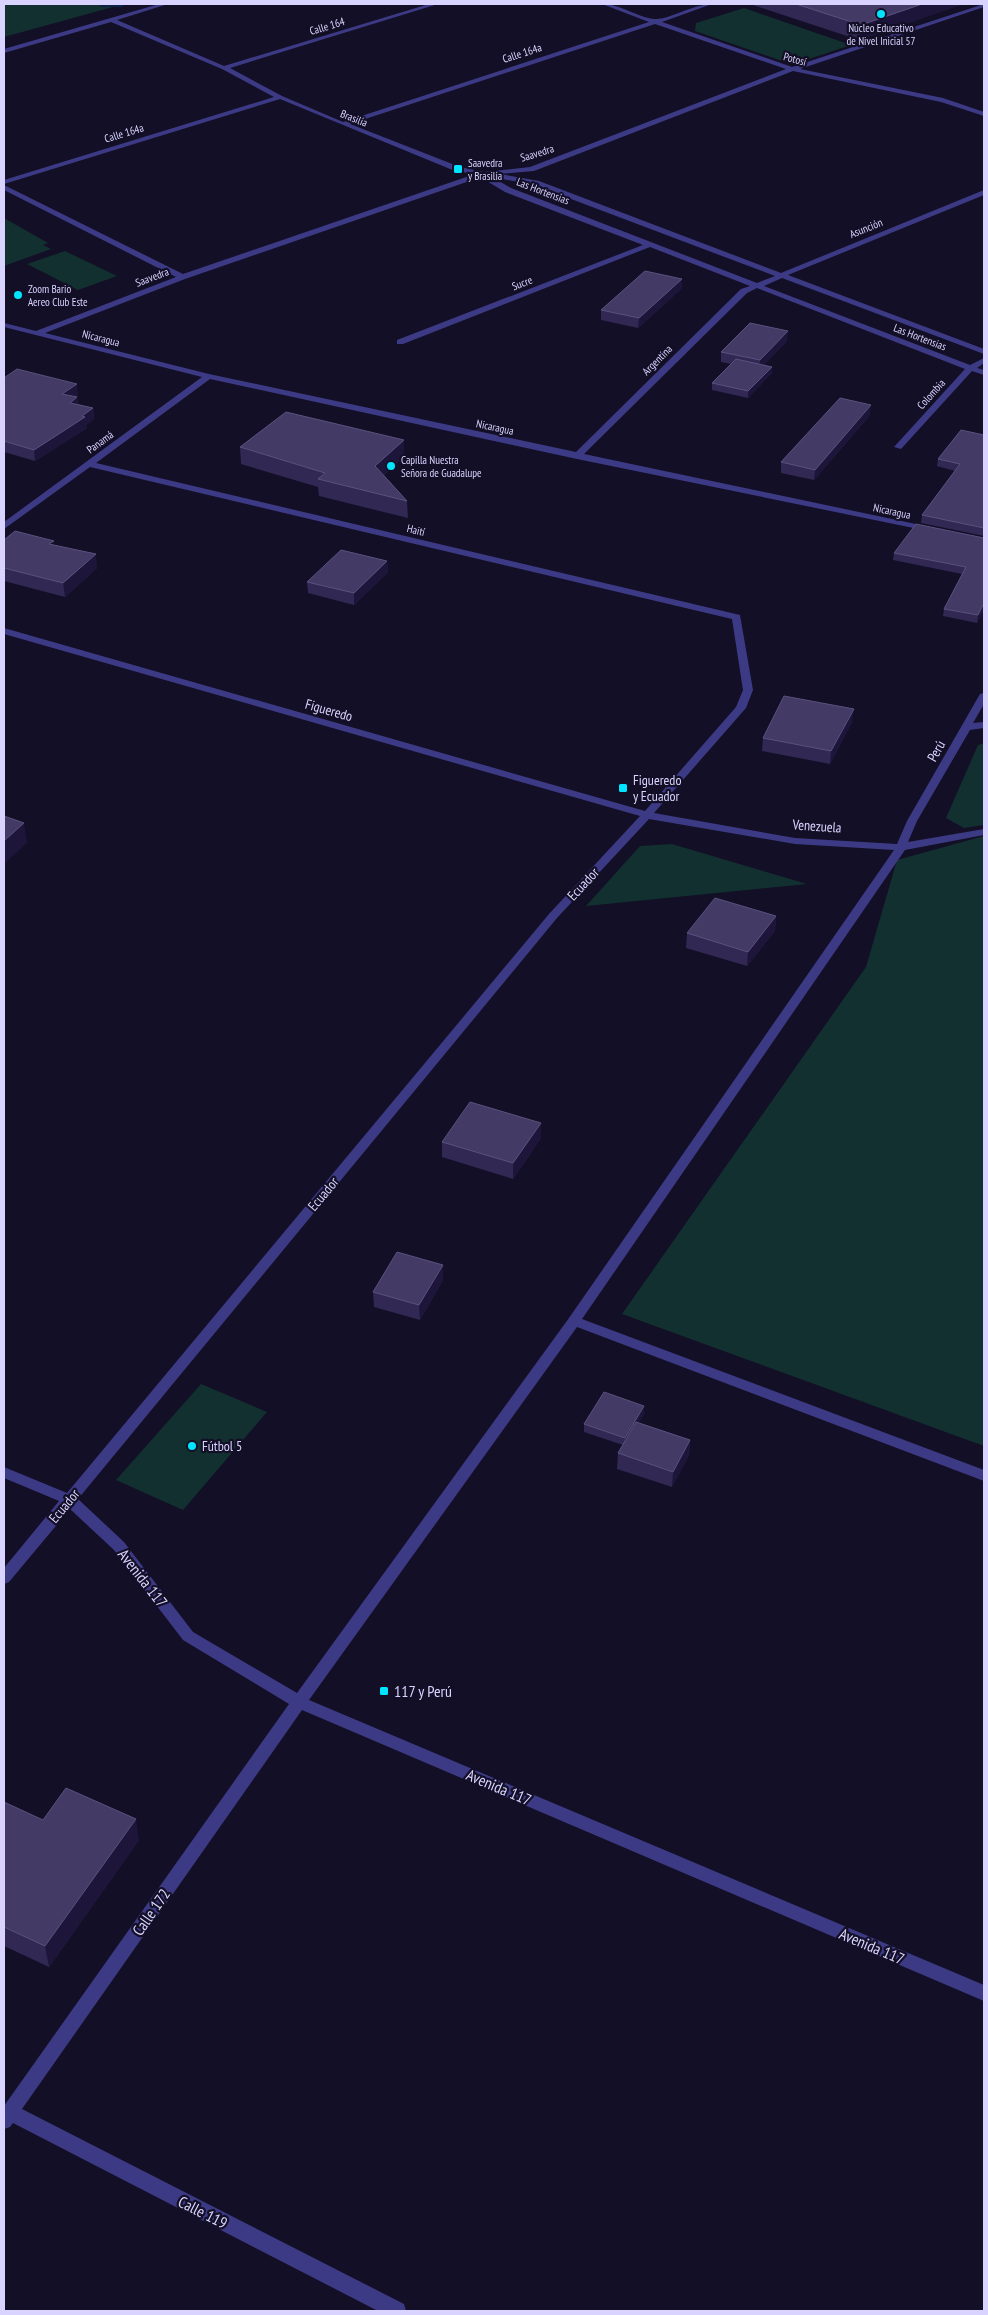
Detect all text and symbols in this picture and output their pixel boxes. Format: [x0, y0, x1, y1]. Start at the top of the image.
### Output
marker: Núcleo Educativo de Nivel Inicial 57 [875, 8, 887, 20]
street label: Calle 164 [308, 14, 346, 38]
place label: Núcleo Educativo de Nivel Inicial 57 [847, 21, 916, 48]
street label: Calle 164a [501, 40, 543, 66]
street label: Potosí [782, 49, 809, 69]
street label: Brasilia [338, 106, 370, 130]
street label: Calle 164a [103, 120, 145, 146]
street label: Saavedra [518, 141, 556, 165]
place label: Saavedra y Brasilia [468, 156, 503, 183]
marker: Saavedra y Brasilia [452, 163, 464, 175]
street label: Las Hortensias [515, 175, 572, 208]
street label: Asunción [847, 215, 885, 241]
street label: Saavedra [133, 264, 171, 290]
street label: Sucre [510, 273, 535, 293]
place label: Zoom Bario Aereo Club Este [28, 282, 88, 309]
marker: Zoom Bario Aereo Club Este [12, 289, 24, 301]
street label: Las Hortensias [892, 321, 949, 354]
street label: Nicaragua [81, 327, 121, 349]
street label: Argentina [639, 342, 675, 378]
street label: Colombia [914, 376, 948, 412]
street label: Nicaragua [475, 416, 515, 438]
street label: Panamá [84, 428, 116, 456]
place label: Capilla Nuestra Señora de Guadalupe [401, 453, 482, 480]
marker: Capilla Nuestra Señora de Guadalupe [385, 460, 397, 472]
street label: Nicaragua [872, 500, 912, 522]
street label: Haití [406, 521, 427, 539]
street label: Figueredo [303, 695, 355, 725]
street label: Perú [923, 737, 949, 765]
place label: Figueredo y Ecuador [633, 771, 681, 805]
marker: Figueredo y Ecuador [617, 782, 629, 794]
street label: Venezuela [791, 815, 842, 837]
street label: Ecuador [563, 864, 603, 904]
street label: Ecuador [304, 1173, 342, 1215]
place label: Fútbol 5 [202, 1437, 242, 1455]
marker: Fútbol 5 [186, 1440, 198, 1452]
street label: Ecuador [45, 1485, 83, 1527]
street label: Avenida 117 [114, 1545, 172, 1611]
place label: 117 y Perú [394, 1681, 452, 1701]
marker: 117 y Perú [378, 1685, 390, 1697]
street label: Avenida 117 [463, 1764, 535, 1810]
street label: Calle 172 [128, 1885, 174, 1939]
street label: Avenida 117 [836, 1923, 908, 1969]
street label: Calle 119 [175, 2191, 231, 2233]

